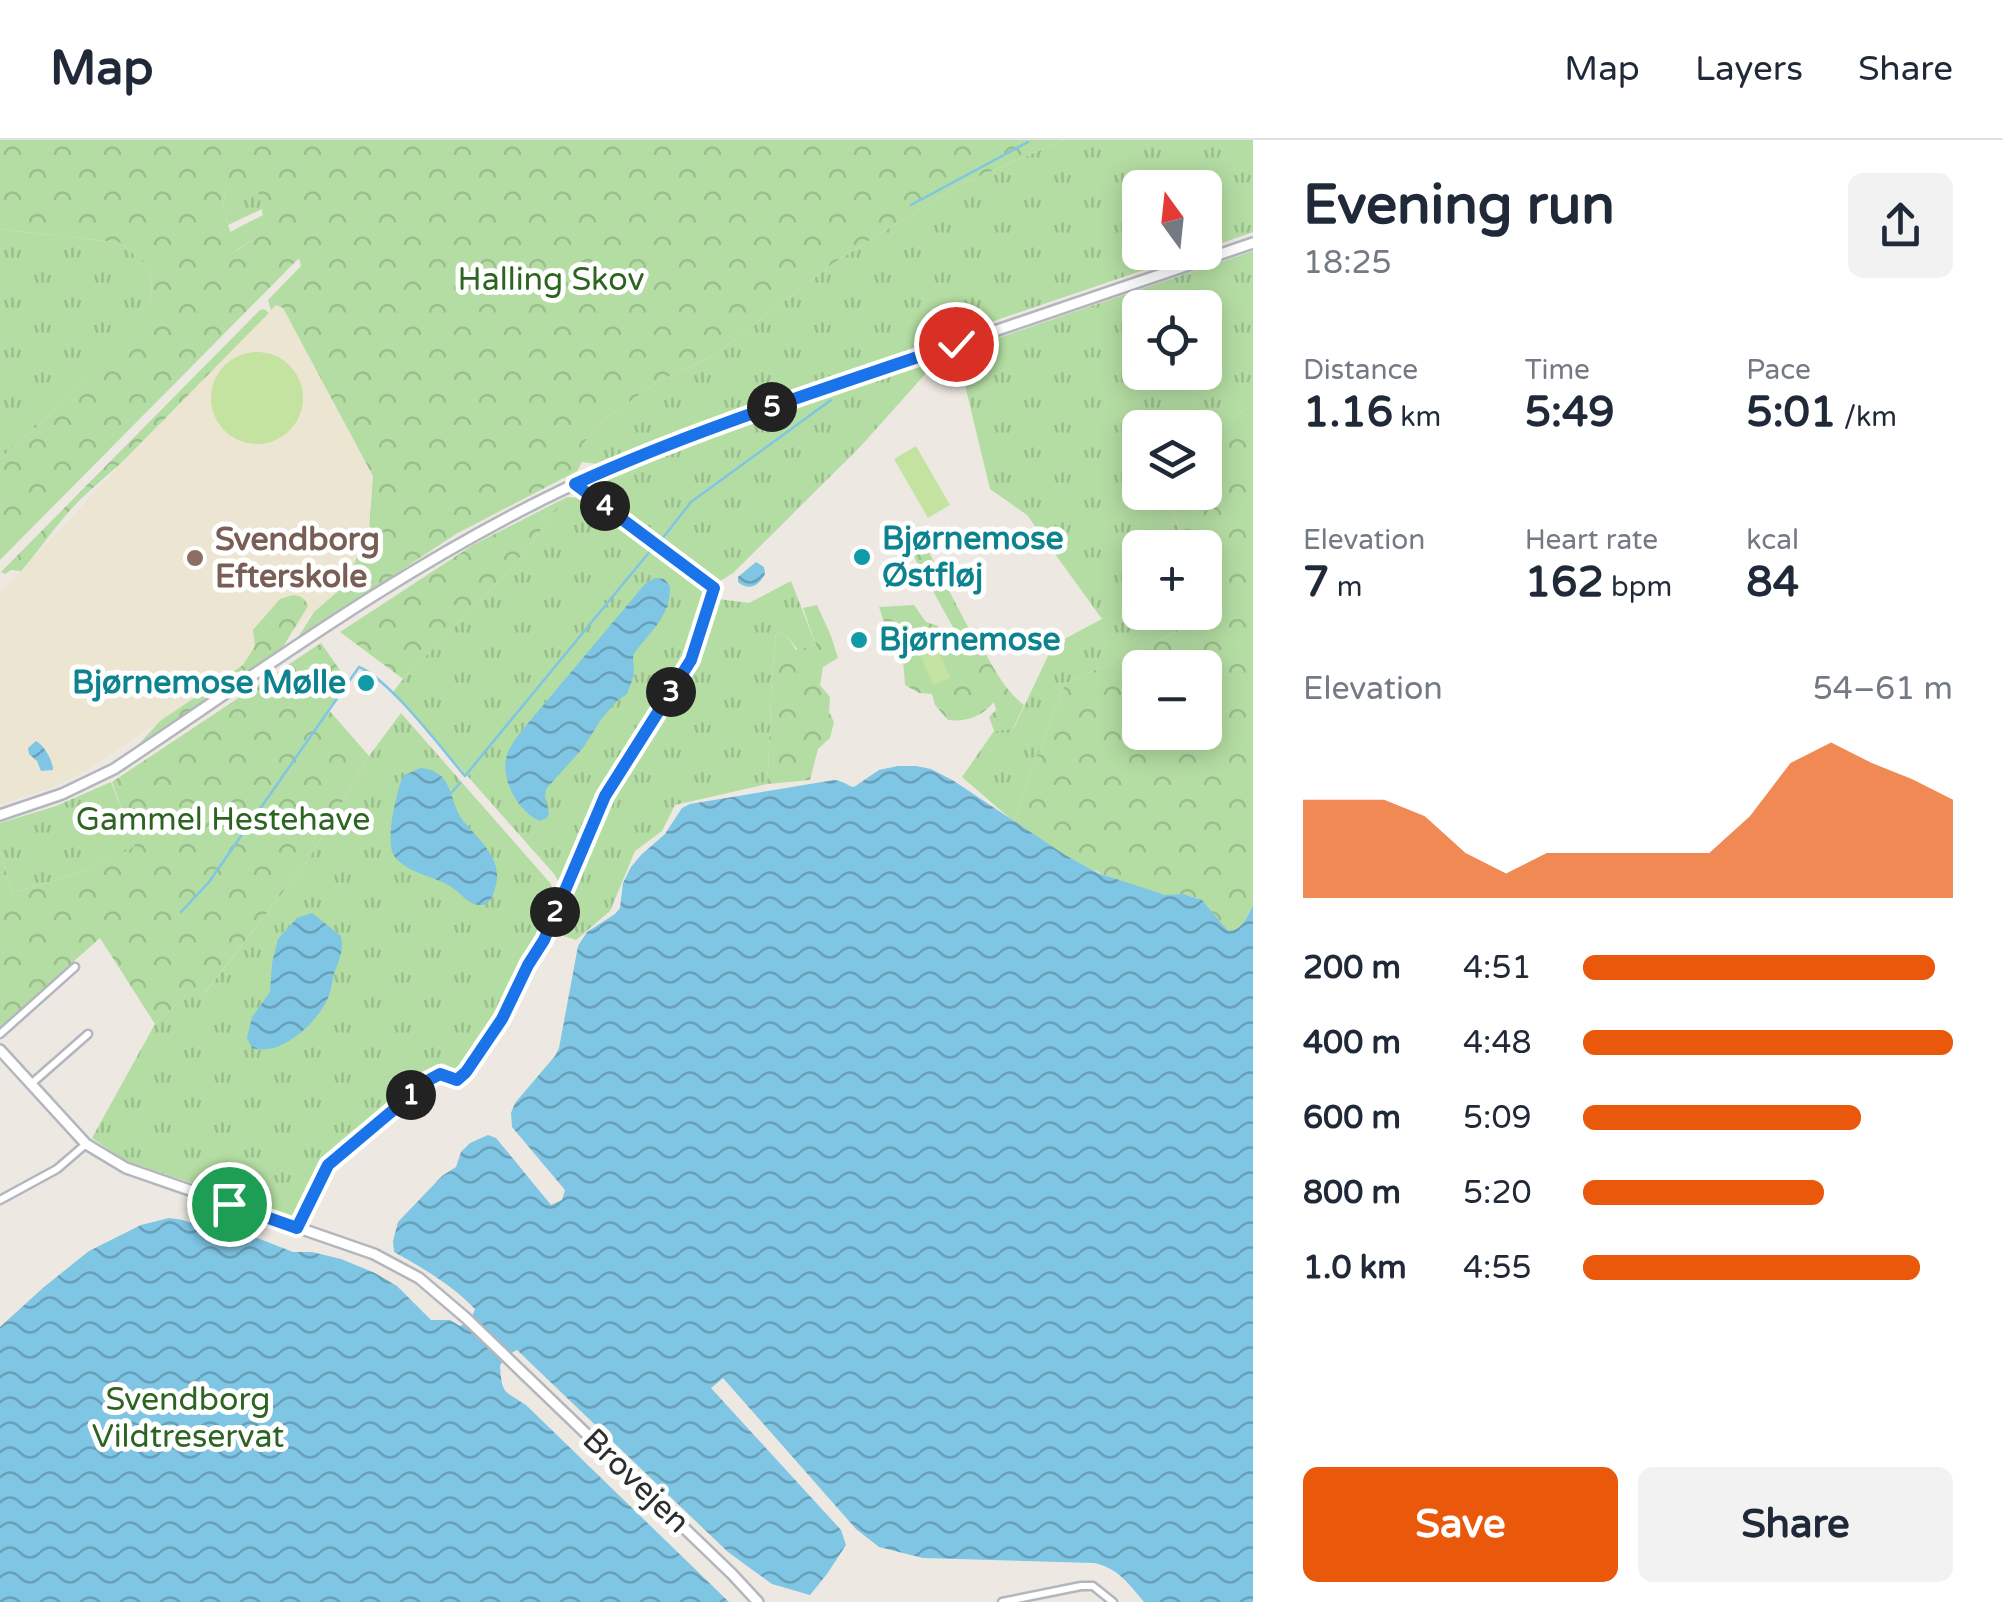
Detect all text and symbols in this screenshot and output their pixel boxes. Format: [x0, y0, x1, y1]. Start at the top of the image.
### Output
text: Map [50, 40, 154, 98]
text: Map [1564, 48, 1640, 90]
text: Layers [1695, 48, 1803, 90]
text: Share [1858, 48, 1953, 90]
north arrow [1122, 170, 1222, 270]
map controls [1122, 170, 1222, 750]
text: Evening run [1303, 173, 1615, 239]
button: share [1848, 173, 1953, 278]
text: 18:25 [1303, 244, 1392, 282]
park label: Halling Skov [458, 261, 644, 299]
button: locate [1122, 290, 1222, 390]
pin [914, 302, 999, 387]
icon: check [929, 317, 984, 372]
text: Distance [1303, 353, 1418, 387]
text: Time [1525, 353, 1590, 387]
text: Pace [1746, 353, 1811, 387]
pin: 5 [747, 382, 797, 432]
text: 1.16 [1303, 387, 1393, 438]
text: 5:49 [1525, 387, 1615, 438]
text: 5:01 [1746, 387, 1836, 438]
text: 5 [763, 390, 781, 424]
text: km [1393, 400, 1441, 434]
text: /km [1836, 400, 1897, 434]
button: layers [1122, 410, 1222, 510]
pin: 4 [580, 481, 630, 531]
text: 4 [596, 489, 614, 523]
place label: Bjørnemose Østfløj [882, 520, 1064, 595]
place label: Svendborg Efterskole [215, 521, 380, 596]
text: Elevation [1303, 523, 1425, 557]
text: Heart rate [1525, 523, 1658, 557]
text: kcal [1746, 523, 1799, 557]
button: + [1122, 530, 1222, 630]
marker: Bjørnemose Østfløj [851, 546, 873, 568]
marker: Svendborg Efterskole [184, 547, 206, 569]
text: 7 [1303, 557, 1329, 608]
text: 162 [1525, 557, 1604, 608]
text: 84 [1746, 557, 1799, 608]
text: m [1329, 570, 1362, 604]
text: bpm [1604, 570, 1672, 604]
place label: Bjørnemose [879, 621, 1061, 659]
marker: Bjørnemose [848, 629, 870, 651]
button: − [1122, 650, 1222, 750]
place label: Bjørnemose Mølle [72, 664, 346, 702]
pin: 3 [646, 667, 696, 717]
text: Elevation [1303, 670, 1443, 708]
text: 54–61 m [1813, 670, 1953, 708]
marker: Bjørnemose Mølle [355, 672, 377, 694]
text: 3 [662, 675, 680, 709]
park label: Gammel Hestehave [76, 801, 370, 839]
pin: 2 [530, 887, 580, 937]
text: 2 [546, 895, 564, 929]
text: 200 m [1303, 949, 1401, 987]
text: 4:51 [1463, 949, 1532, 987]
text: 400 m [1303, 1024, 1401, 1062]
text: 4:48 [1463, 1024, 1532, 1062]
pin: 1 [386, 1070, 436, 1120]
text: 1 [402, 1078, 420, 1112]
text: 600 m [1303, 1099, 1401, 1137]
text: 5:09 [1463, 1099, 1532, 1137]
pin [187, 1162, 272, 1247]
text: 800 m [1303, 1174, 1401, 1212]
text: 5:20 [1463, 1174, 1532, 1212]
icon: arrive [202, 1177, 257, 1232]
text: 1.0 km [1303, 1249, 1407, 1287]
text: 4:55 [1463, 1249, 1532, 1287]
park label: Svendborg Vildtreservat [92, 1381, 284, 1456]
street label: Brovejen [575, 1421, 697, 1541]
button: Save [1303, 1467, 1618, 1582]
button: Share [1638, 1467, 1953, 1582]

